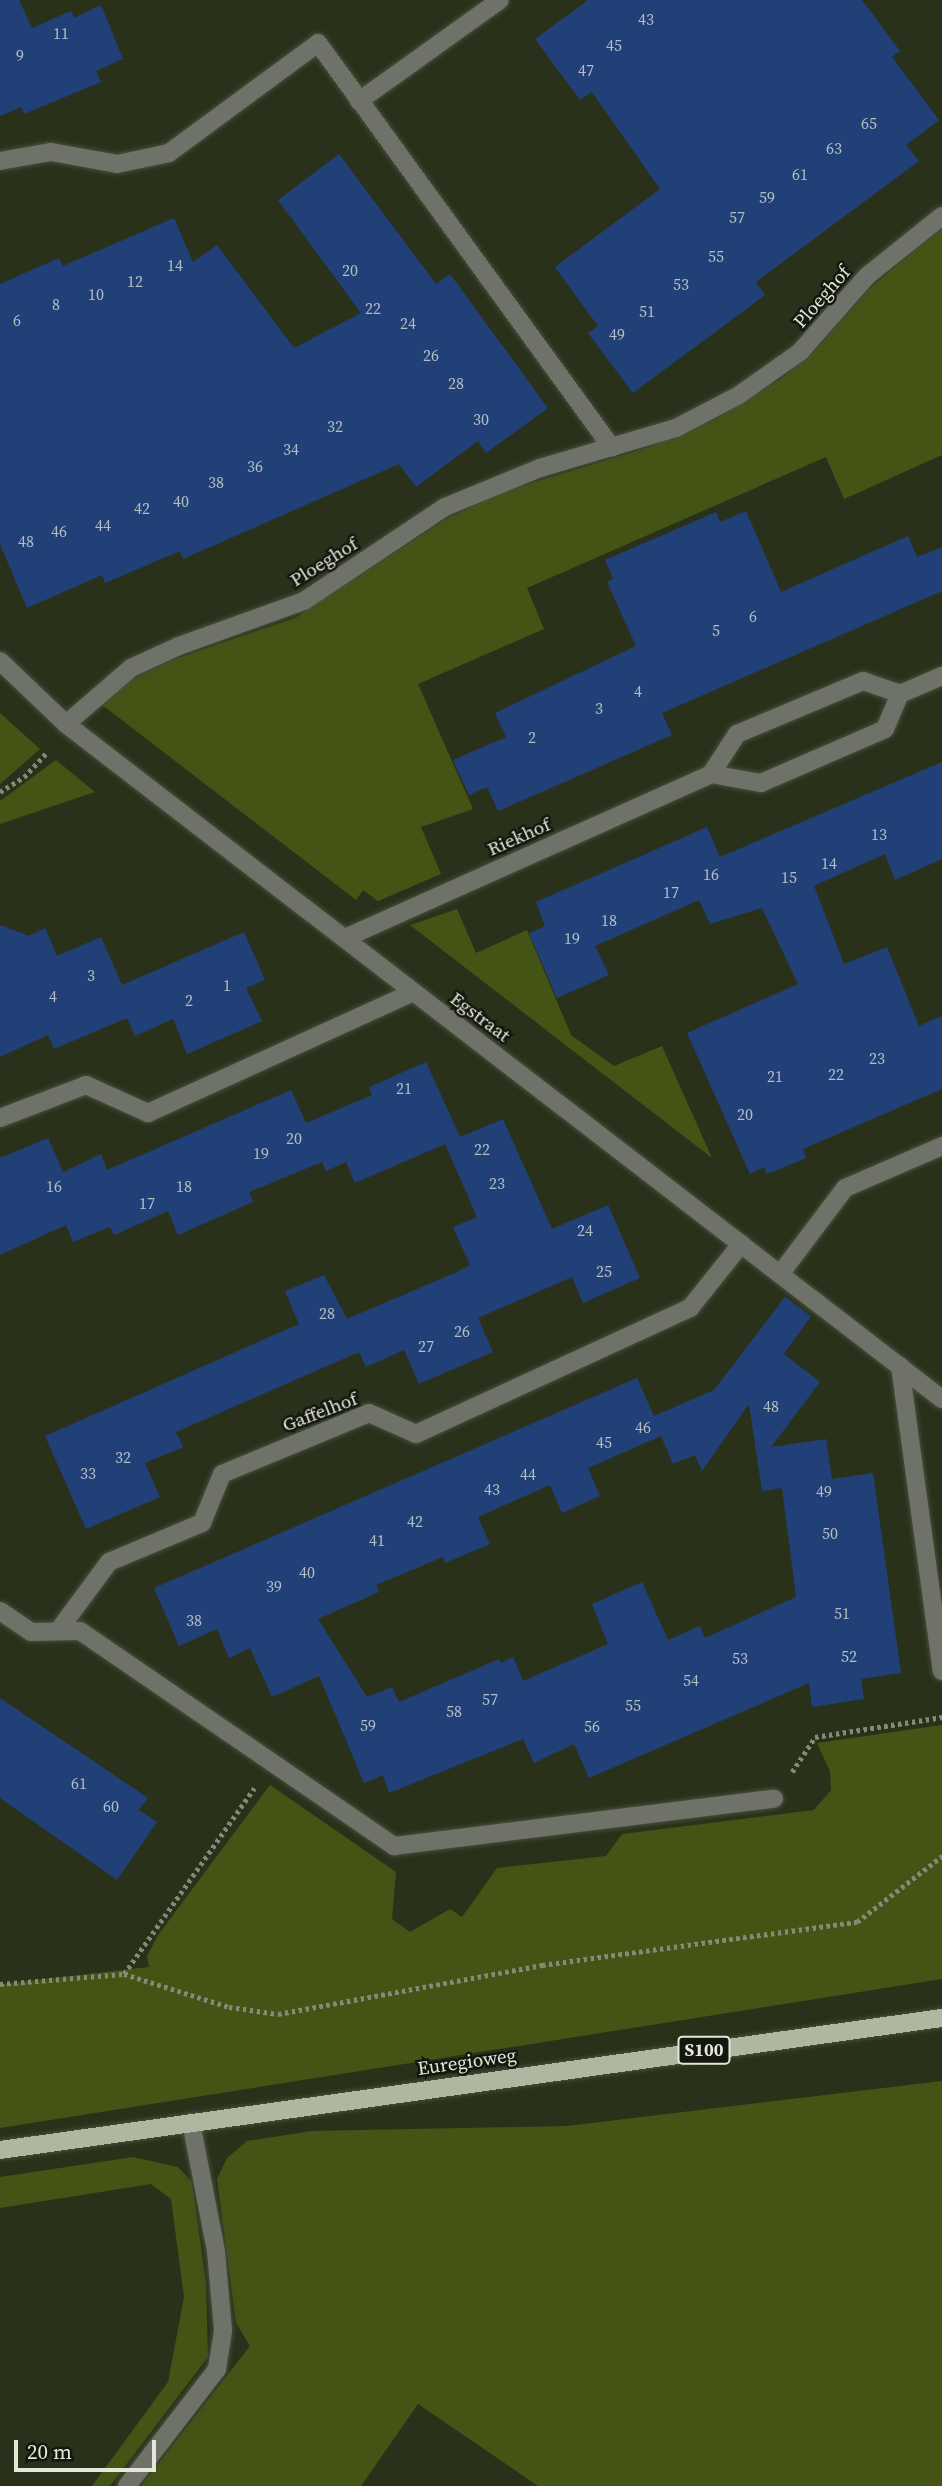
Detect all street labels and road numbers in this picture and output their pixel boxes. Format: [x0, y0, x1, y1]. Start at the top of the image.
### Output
street label: Ploeghof [789, 261, 855, 333]
street label: Ploeghof [286, 532, 362, 592]
street label: Riekhof [484, 813, 554, 861]
street label: Egstraat [446, 987, 514, 1047]
street label: Gaffelhof [279, 1387, 361, 1437]
road number: S100 [676, 2036, 732, 2064]
street label: Euregioweg [416, 2044, 518, 2080]

